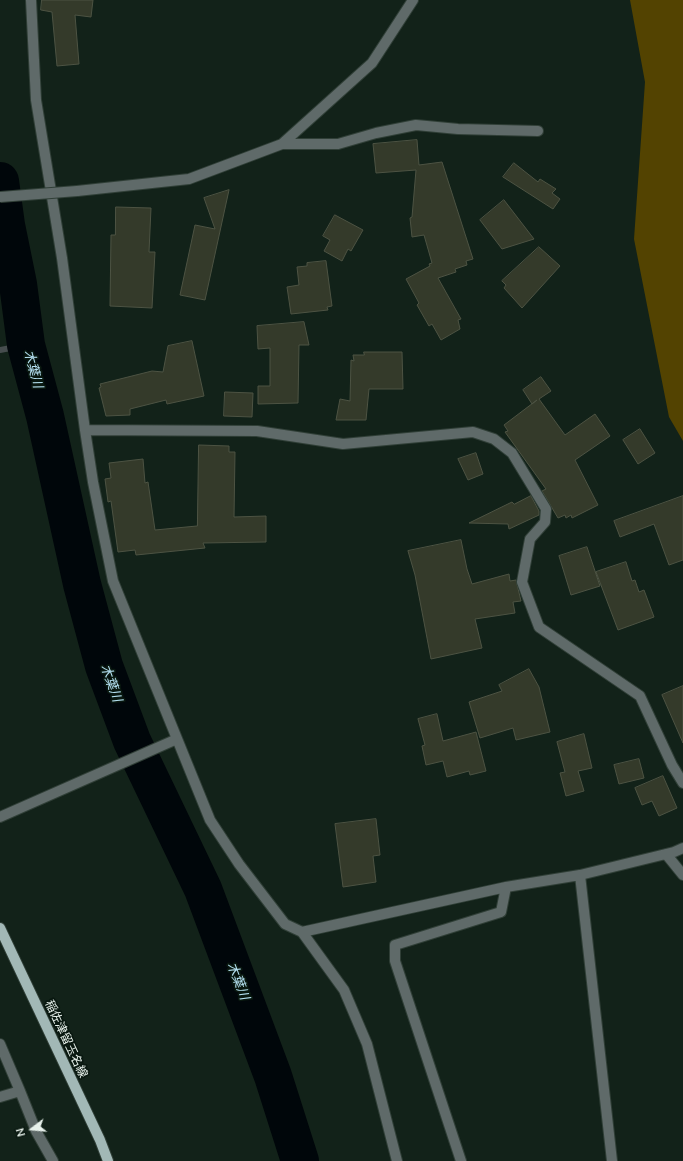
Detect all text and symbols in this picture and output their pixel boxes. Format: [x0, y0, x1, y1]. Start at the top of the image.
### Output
water label: 木葉川 [20, 348, 46, 390]
water label: 木葉川 [97, 662, 125, 704]
water label: 木葉川 [224, 960, 252, 1002]
street label: 稲佐津留玉名線 [42, 998, 90, 1080]
north arrow [12, 1109, 52, 1149]
text: N [13, 1126, 28, 1138]

